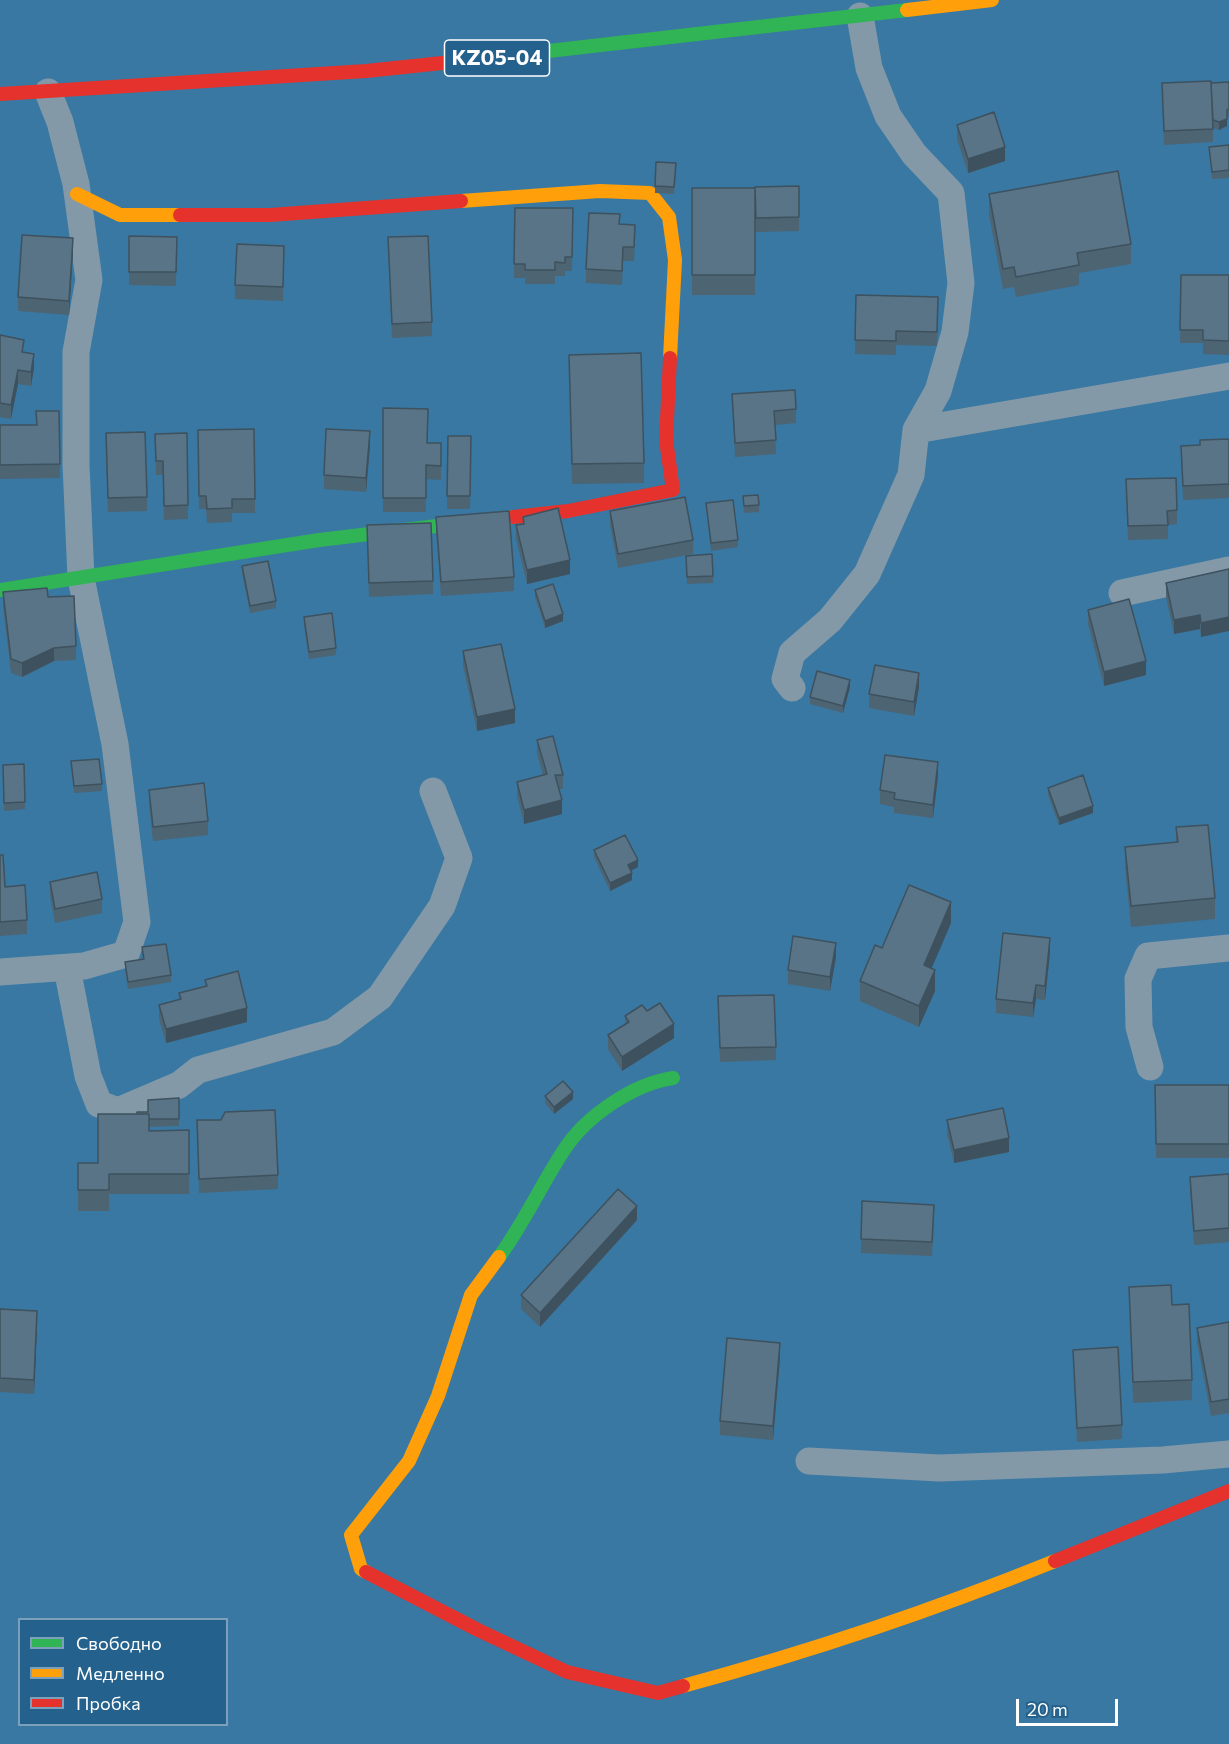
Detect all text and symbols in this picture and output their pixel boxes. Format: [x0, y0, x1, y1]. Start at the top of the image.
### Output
road number: KZ05-04 [444, 40, 550, 76]
legend [18, 1618, 228, 1726]
text: Свободно [76, 1632, 162, 1654]
text: Медленно [76, 1662, 165, 1684]
scale bar [1019, 1687, 1121, 1725]
text: Пробка [76, 1692, 141, 1714]
text: 20 m [1027, 1698, 1068, 1720]

